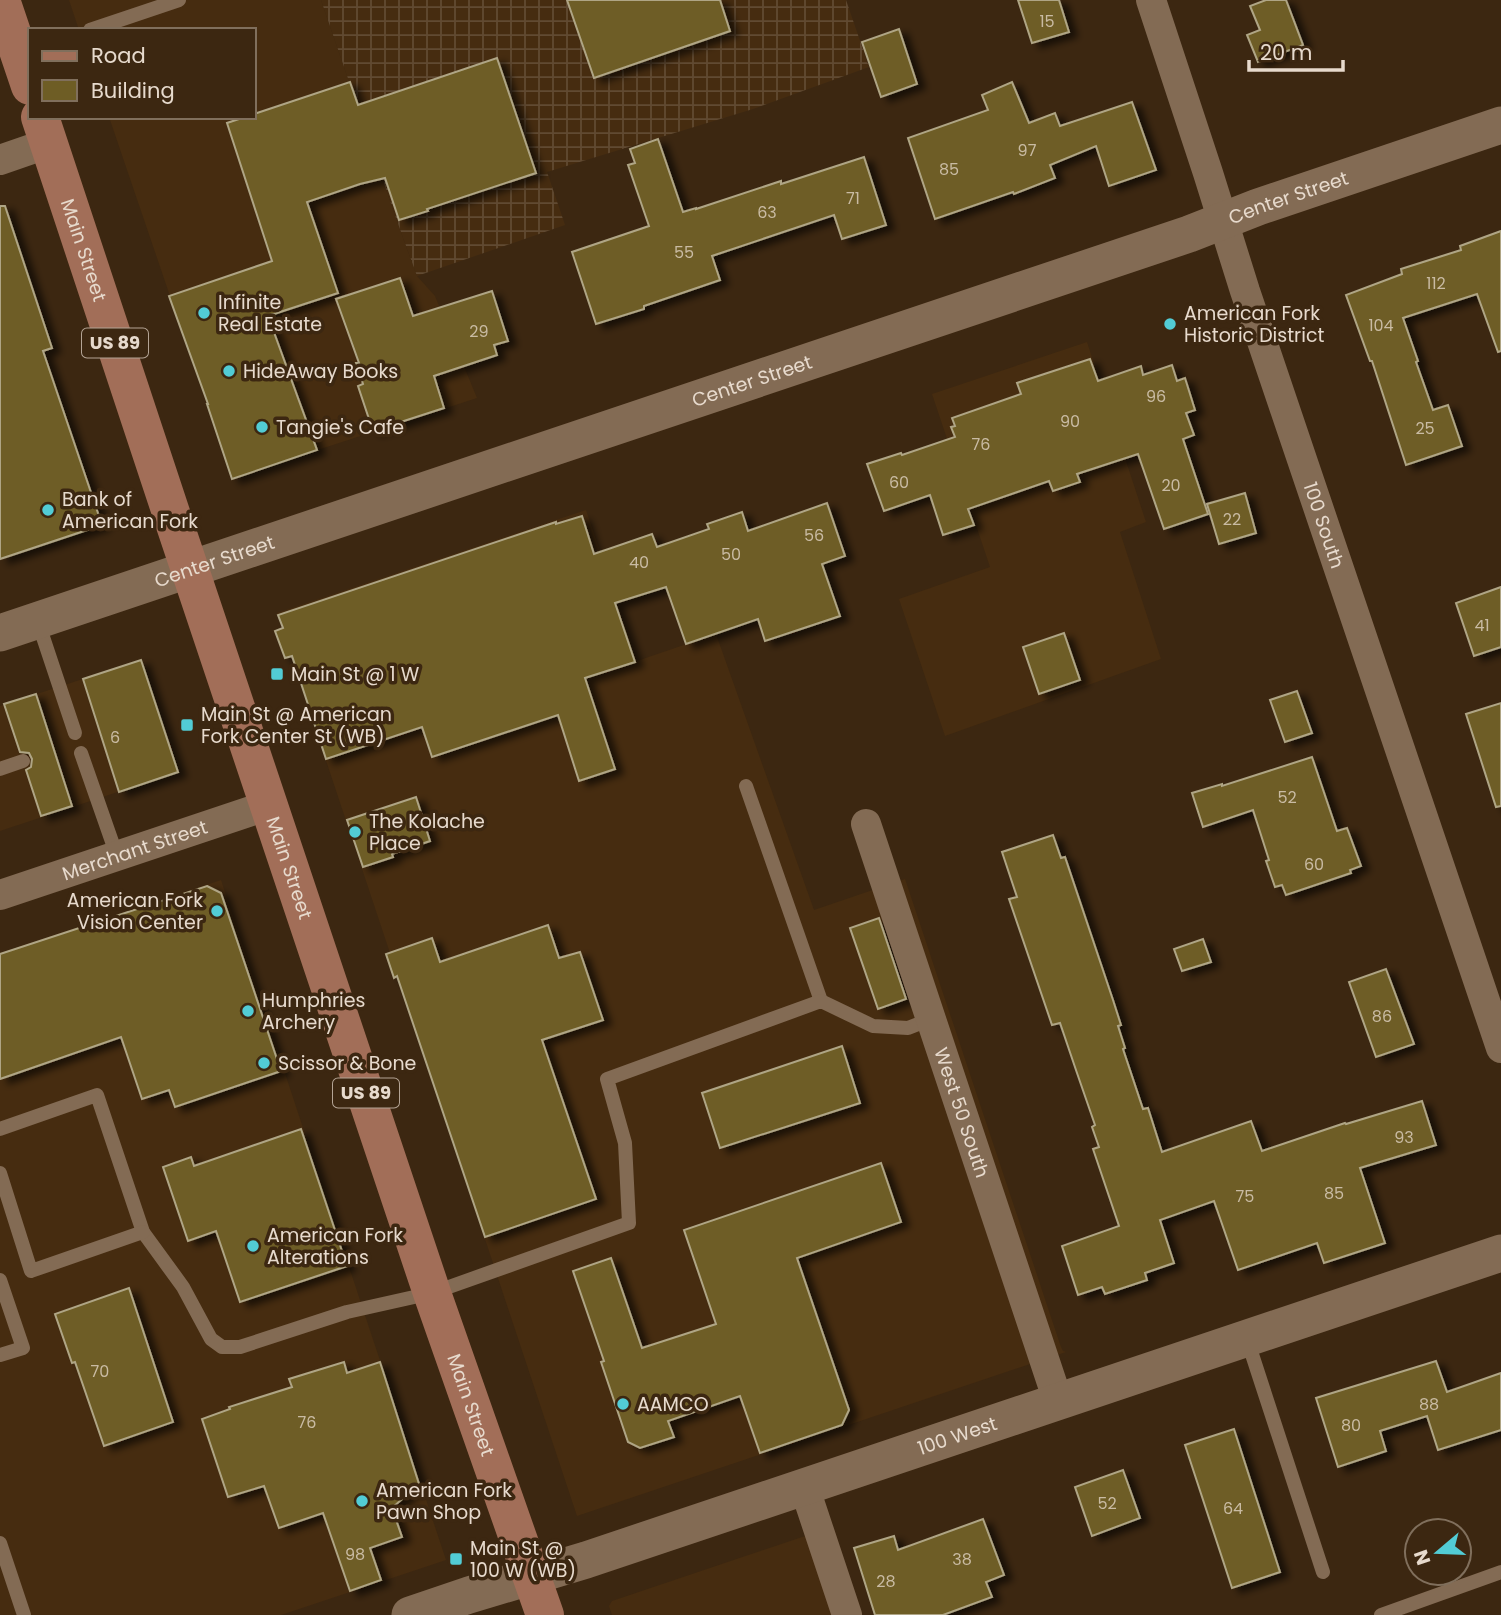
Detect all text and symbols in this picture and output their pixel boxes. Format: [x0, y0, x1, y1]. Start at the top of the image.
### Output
house number: 15 [1039, 10, 1055, 33]
legend [28, 28, 256, 119]
scale bar [1249, 28, 1344, 72]
text: 20 m [1260, 38, 1313, 67]
text: Road [91, 41, 146, 70]
text: Building [91, 76, 175, 105]
house number: 97 [1018, 139, 1037, 162]
house number: 85 [939, 158, 959, 181]
street label: Center Street [1225, 164, 1352, 231]
house number: 71 [846, 187, 860, 210]
street label: Main Street [54, 195, 113, 305]
house number: 63 [757, 201, 777, 224]
house number: 55 [674, 241, 694, 264]
house number: 112 [1426, 272, 1446, 295]
place label: Infinite Real Estate [218, 289, 322, 338]
place label: American Fork Historic District [1184, 300, 1324, 349]
marker: Infinite Real Estate [196, 305, 212, 321]
house number: 104 [1368, 314, 1394, 337]
marker: American Fork Historic District [1162, 316, 1178, 332]
house number: 29 [469, 320, 489, 343]
road number: US 89 [82, 328, 148, 358]
street label: Center Street [688, 348, 816, 414]
place label: HideAway Books [243, 358, 398, 385]
marker: HideAway Books [221, 363, 237, 379]
house number: 96 [1146, 385, 1166, 408]
house number: 90 [1060, 410, 1080, 433]
place label: Tangie's Cafe [276, 414, 404, 441]
house number: 25 [1415, 417, 1435, 440]
marker: Tangie's Cafe [254, 419, 270, 435]
house number: 76 [972, 433, 990, 456]
house number: 60 [889, 471, 909, 494]
house number: 20 [1161, 474, 1181, 497]
street label: 100 South [1297, 479, 1351, 572]
place label: Bank of American Fork [62, 486, 198, 535]
marker: Bank of American Fork [40, 502, 56, 518]
house number: 22 [1223, 508, 1241, 531]
house number: 56 [804, 524, 824, 547]
street label: Center Street [151, 529, 278, 594]
house number: 50 [721, 543, 741, 566]
house number: 40 [629, 551, 649, 574]
house number: 41 [1474, 614, 1490, 637]
place label: Main St @ 1 W [291, 661, 420, 688]
marker: Main St @ 1 W [269, 666, 285, 682]
place label: Main St @ American Fork Center St (WB) [201, 701, 392, 750]
marker: Main St @ American Fork Center St (WB) [179, 717, 195, 733]
house number: 6 [110, 726, 120, 749]
house number: 52 [1277, 786, 1297, 809]
place label: The Kolache Place [369, 808, 485, 857]
street label: Main Street [259, 813, 319, 923]
street label: Merchant Street [59, 814, 211, 887]
marker: The Kolache Place [347, 824, 363, 840]
house number: 60 [1304, 853, 1324, 876]
place label: American Fork Vision Center [67, 887, 203, 936]
marker: American Fork Vision Center [209, 903, 225, 919]
place label: Humphries Archery [262, 987, 365, 1036]
marker: Humphries Archery [240, 1003, 256, 1019]
house number: 86 [1372, 1005, 1392, 1028]
street label: West 50 South [927, 1044, 996, 1181]
place label: Scissor & Bone [278, 1050, 416, 1077]
marker: Scissor & Bone [256, 1055, 272, 1071]
road number: US 89 [333, 1078, 399, 1108]
house number: 93 [1394, 1126, 1414, 1149]
house number: 85 [1324, 1182, 1344, 1205]
house number: 75 [1236, 1185, 1254, 1208]
place label: American Fork Alterations [267, 1222, 403, 1271]
marker: American Fork Alterations [245, 1238, 261, 1254]
street label: Main Street [440, 1350, 501, 1460]
house number: 70 [91, 1360, 109, 1383]
place label: AAMCO [637, 1391, 709, 1418]
house number: 88 [1419, 1393, 1439, 1416]
marker: AAMCO [615, 1396, 631, 1412]
street label: 100 West [914, 1410, 1001, 1462]
house number: 76 [298, 1411, 316, 1434]
house number: 80 [1341, 1414, 1361, 1437]
place label: American Fork Pawn Shop [376, 1477, 512, 1526]
house number: 52 [1097, 1492, 1117, 1515]
marker: American Fork Pawn Shop [354, 1493, 370, 1509]
house number: 64 [1223, 1497, 1243, 1520]
north arrow [1403, 1517, 1473, 1587]
place label: Main St @ 100 W (WB) [470, 1535, 576, 1584]
house number: 98 [345, 1543, 365, 1566]
text: N [1407, 1546, 1437, 1569]
house number: 38 [952, 1548, 972, 1571]
marker: Main St @ 100 W (WB) [448, 1551, 464, 1567]
house number: 28 [876, 1570, 896, 1593]

